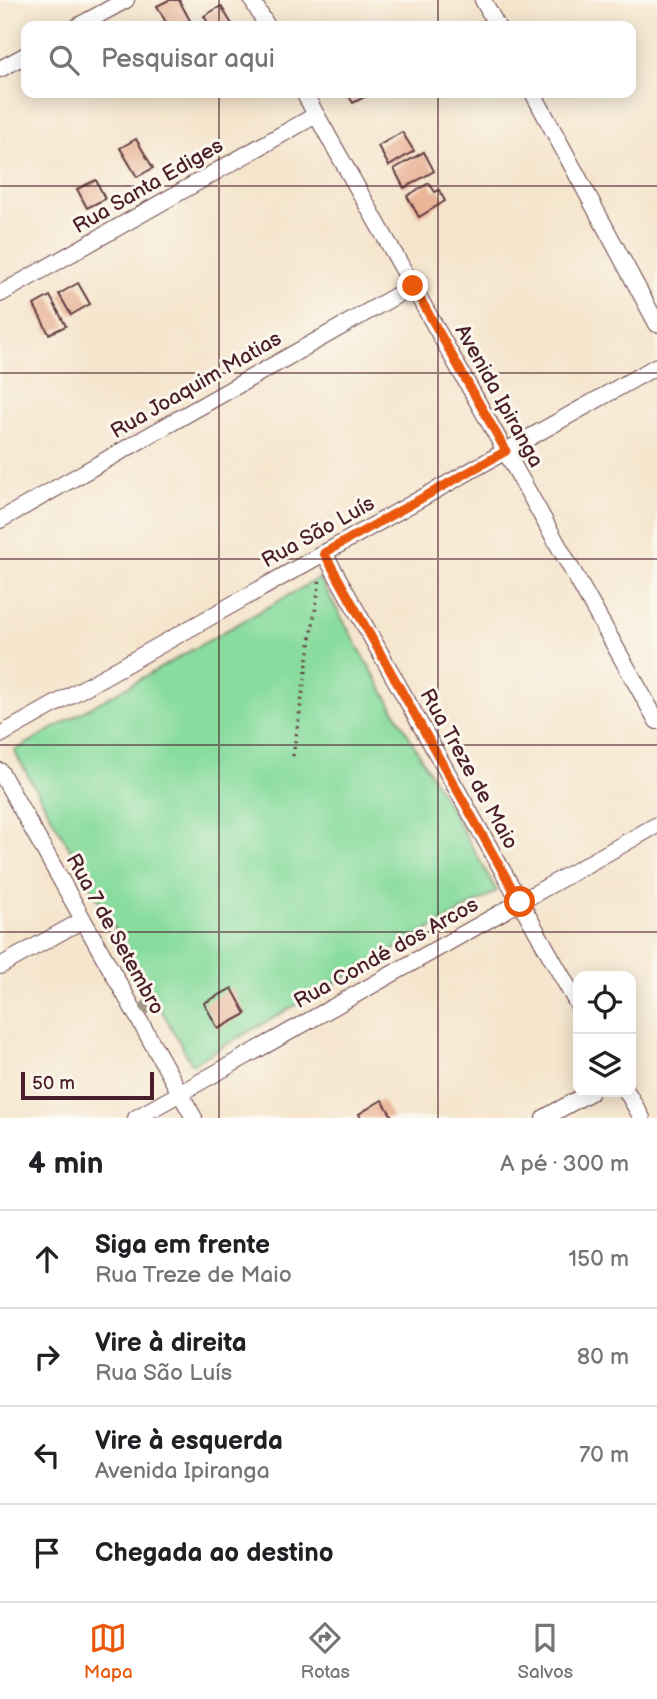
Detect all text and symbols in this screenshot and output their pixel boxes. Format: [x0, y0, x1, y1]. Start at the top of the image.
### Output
search box [21, 21, 636, 98]
icon: search [45, 41, 83, 79]
text: Pesquisar aqui [101, 44, 275, 75]
street label: Rua Santa Ediges [68, 133, 228, 239]
route end [397, 270, 428, 301]
street label: Avenida Ipiranga [449, 320, 549, 472]
street label: Rua Joaquim Matias [106, 326, 286, 444]
street label: Rua São Luís [257, 491, 379, 573]
street label: Rua Treze de Maio [415, 684, 524, 854]
street label: Rua 7 de Setembro [60, 849, 170, 1019]
route start [504, 886, 535, 917]
street label: Rua Condé dos Arcos [290, 892, 482, 1014]
map controls [573, 971, 636, 1097]
button: locate [573, 971, 636, 1034]
button: layers [573, 1034, 636, 1097]
scale bar [21, 1069, 154, 1101]
text: 50 m [32, 1072, 75, 1095]
text: 4 min [28, 1146, 103, 1182]
text: A pé · 300 m [500, 1150, 629, 1178]
text: Siga em frente [95, 1230, 270, 1261]
icon: ahead [28, 1240, 66, 1278]
text: 150 m [568, 1245, 629, 1273]
text: Rua Treze de Maio [95, 1261, 292, 1289]
text: Vire à direita [95, 1328, 247, 1359]
icon: right [28, 1338, 66, 1376]
text: 80 m [577, 1343, 629, 1371]
text: Rua São Luís [95, 1359, 232, 1387]
text: Vire à esquerda [95, 1426, 283, 1457]
icon: left [28, 1436, 66, 1474]
text: 70 m [579, 1441, 629, 1469]
text: Avenida Ipiranga [95, 1457, 270, 1485]
icon: arrive [28, 1534, 66, 1572]
text: Chegada ao destino [95, 1538, 333, 1569]
tab: Mapa [84, 1619, 133, 1684]
tab: Rotas [300, 1619, 350, 1684]
tab: Salvos [518, 1619, 573, 1684]

